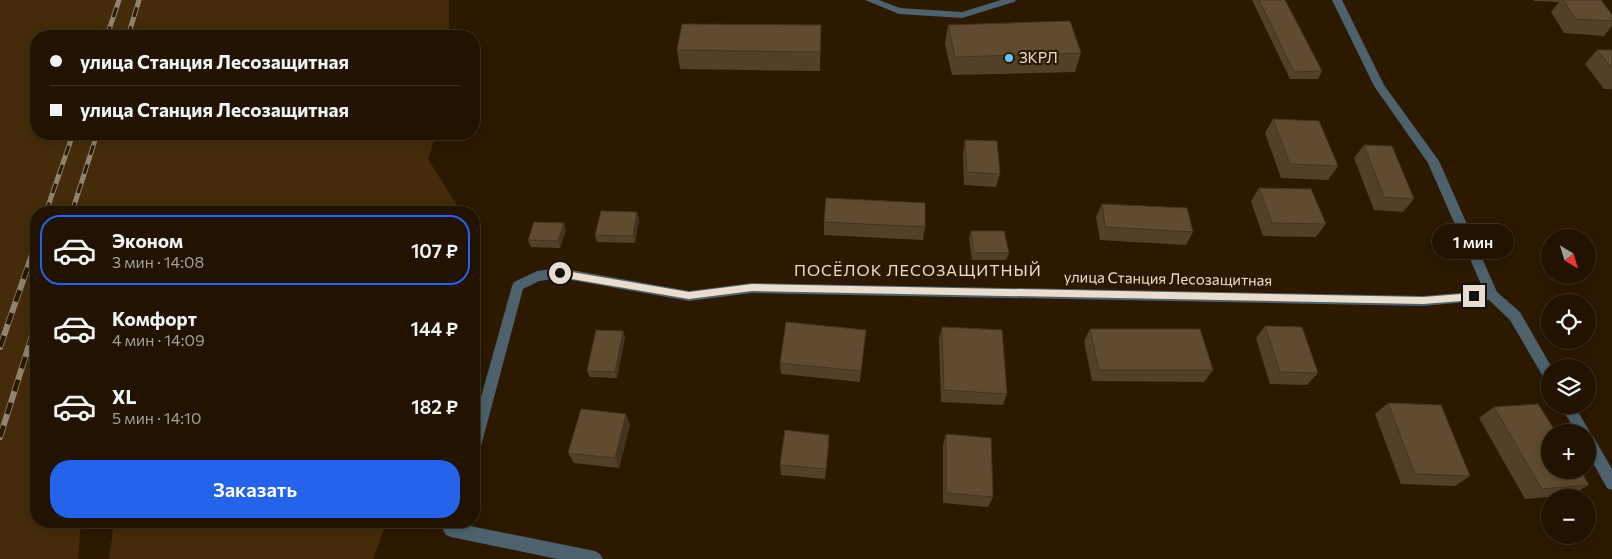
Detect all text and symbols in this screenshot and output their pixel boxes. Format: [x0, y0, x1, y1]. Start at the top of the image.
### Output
place label: ЗКРЛ [1019, 48, 1058, 66]
text: улица Станция Лесозащитная [80, 50, 349, 73]
marker: ЗКРЛ [1003, 52, 1015, 64]
text: улица Станция Лесозащитная [80, 98, 349, 121]
callout: 1 мин [1433, 224, 1515, 258]
icon: car [52, 228, 97, 273]
text: Эконом [112, 229, 183, 252]
north arrow [1541, 229, 1596, 284]
map controls [1541, 229, 1596, 544]
text: 1 мин [1453, 232, 1493, 251]
text: 107 ₽ [411, 239, 458, 262]
text: 3 мин · 14:08 [112, 252, 204, 271]
district label: ПОСЁЛОК ЛЕСОЗАЩИТНЫЙ [794, 260, 1042, 279]
route start [549, 262, 571, 284]
street label: улица Станция Лесозащитная [1064, 267, 1272, 289]
route end [1463, 285, 1485, 307]
button: locate [1541, 294, 1596, 349]
icon: car [52, 306, 97, 351]
text: Комфорт [112, 307, 197, 330]
text: 144 ₽ [410, 317, 458, 340]
text: 4 мин · 14:09 [112, 330, 205, 349]
button: layers [1541, 359, 1596, 414]
icon: car [52, 384, 97, 429]
text: XL [112, 385, 137, 408]
text: 182 ₽ [411, 395, 458, 418]
text: 5 мин · 14:10 [112, 408, 201, 427]
button: + [1541, 424, 1596, 479]
button: Заказать [50, 460, 460, 518]
button: − [1541, 489, 1596, 544]

